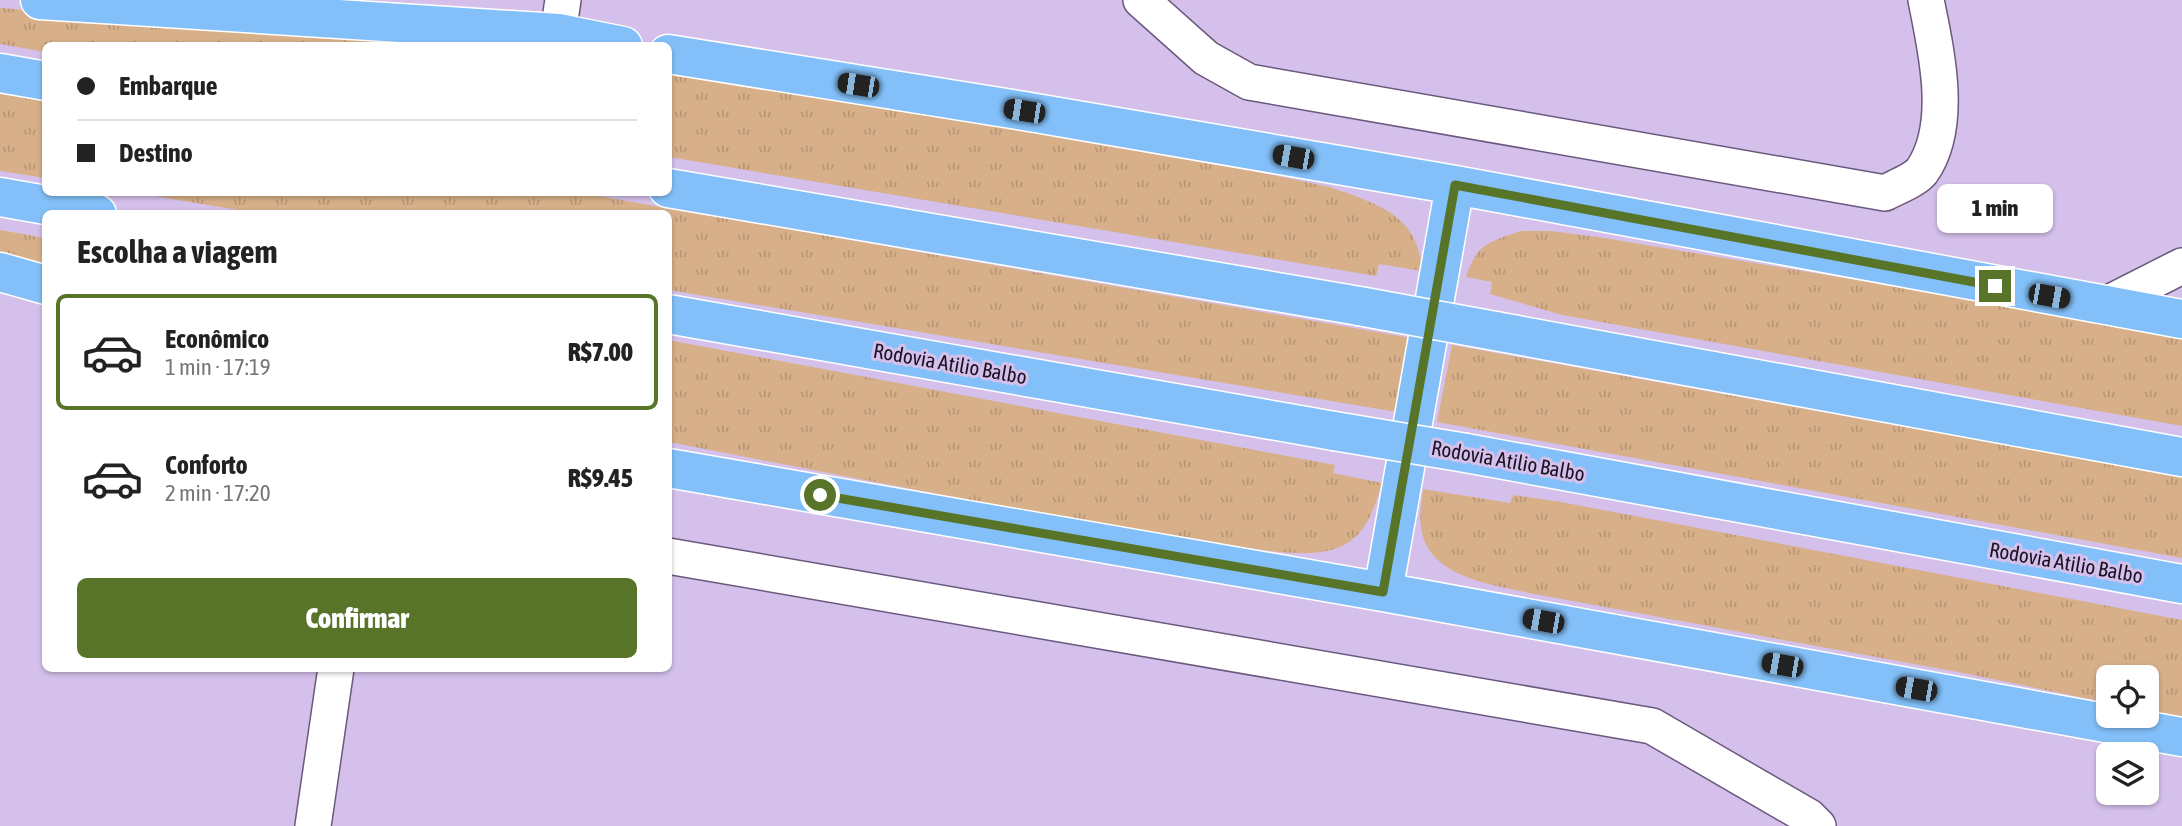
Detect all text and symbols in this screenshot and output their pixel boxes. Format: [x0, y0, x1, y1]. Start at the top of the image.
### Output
text: Embarque [119, 71, 218, 101]
car [836, 71, 881, 99]
car [1002, 97, 1047, 125]
text: Destino [119, 138, 193, 168]
car [1271, 143, 1316, 171]
callout: 1 min [1937, 184, 2053, 233]
text: 1 min [1972, 195, 2018, 221]
text: Escolha a viagem [77, 233, 277, 270]
route end [1979, 270, 2011, 302]
car [2027, 282, 2072, 310]
icon: car [81, 321, 144, 384]
text: Econômico [165, 324, 269, 354]
text: R$7.00 [568, 337, 633, 367]
street label: Rodovia Atilio Balbo [872, 338, 1029, 388]
text: 1 min · 17:19 [165, 354, 271, 380]
street label: Rodovia Atilio Balbo [1430, 435, 1587, 485]
icon: car [81, 447, 144, 510]
text: Conforto [165, 450, 248, 480]
text: R$9.45 [568, 463, 633, 493]
route start [804, 479, 836, 511]
text: 2 min · 17:20 [165, 480, 271, 506]
street label: Rodovia Atilio Balbo [1988, 537, 2145, 587]
button: Confirmar [77, 578, 637, 658]
car [1521, 607, 1566, 635]
car [1760, 651, 1805, 679]
map controls [2096, 665, 2159, 805]
button: locate [2096, 665, 2159, 728]
car [1894, 675, 1939, 703]
button: layers [2096, 742, 2159, 805]

